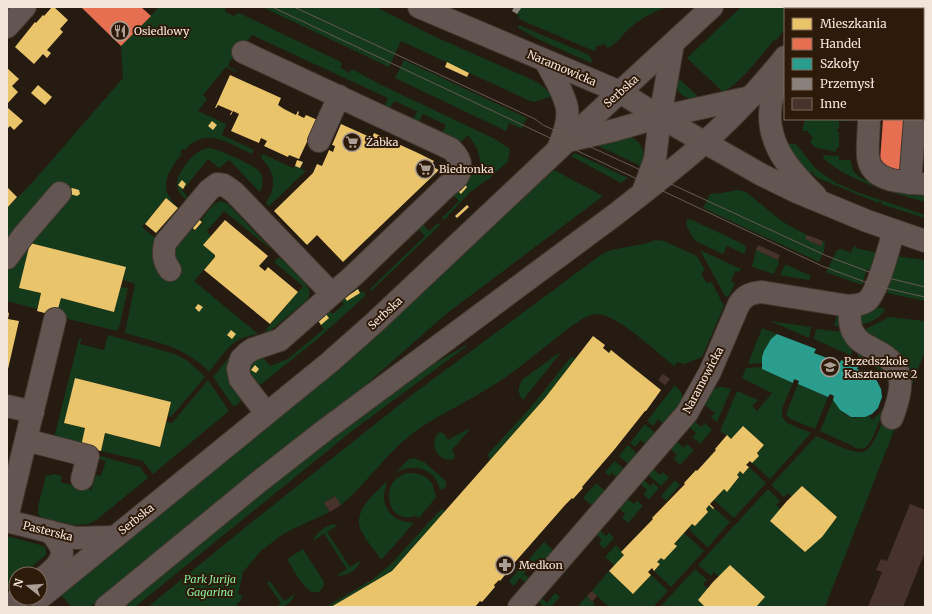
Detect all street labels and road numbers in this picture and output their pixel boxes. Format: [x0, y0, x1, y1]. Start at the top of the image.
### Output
street label: Naramowicka [525, 47, 599, 89]
street label: Serbska [601, 72, 641, 110]
street label: Serbska [365, 294, 405, 332]
street label: Naramowicka [680, 344, 726, 416]
street label: Serbska [115, 500, 157, 538]
street label: Pasterska [22, 518, 75, 544]

